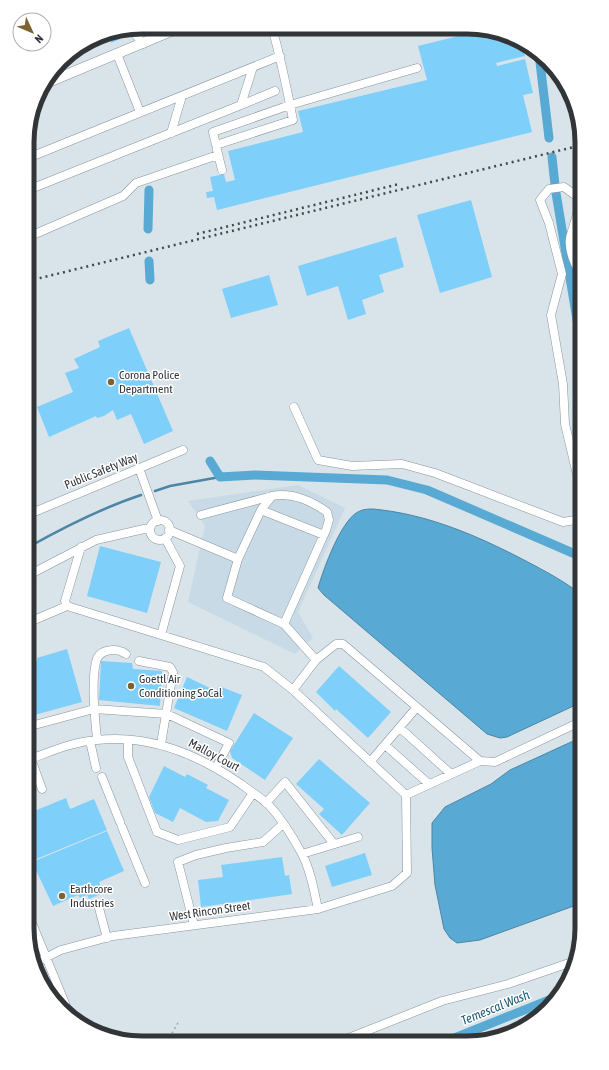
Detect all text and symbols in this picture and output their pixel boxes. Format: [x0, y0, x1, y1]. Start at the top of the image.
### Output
north arrow [12, 12, 52, 52]
text: N [33, 32, 46, 45]
place label: Corona Police Department [119, 368, 180, 396]
marker: Corona Police Department [106, 377, 116, 387]
street label: Public Safety Way [62, 450, 140, 492]
place label: Goettl Air Conditioning SoCal [139, 672, 223, 700]
marker: Goettl Air Conditioning SoCal [126, 681, 136, 691]
street label: Malloy Court [186, 736, 242, 775]
place label: Earthcore Industries [70, 882, 114, 910]
marker: Earthcore Industries [57, 891, 67, 901]
street label: West Rincon Street [169, 898, 252, 924]
water label: Temescal Wash [459, 987, 532, 1028]

